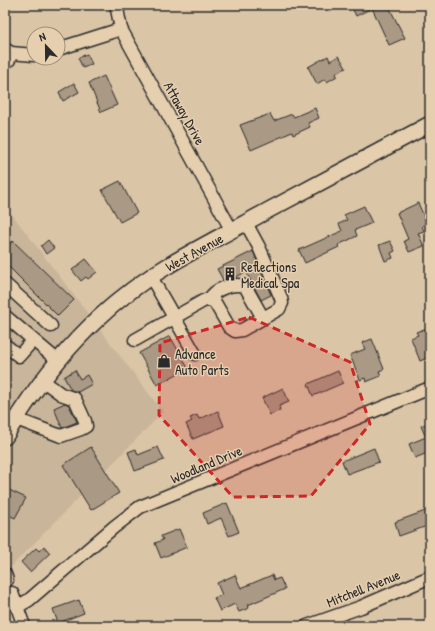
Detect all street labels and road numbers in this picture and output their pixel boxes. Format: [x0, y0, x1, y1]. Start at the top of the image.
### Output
street label: Attaway Drive [159, 78, 210, 149]
street label: West Avenue [162, 228, 227, 276]
street label: Woodland Drive [167, 440, 245, 488]
street label: Mitchell Avenue [323, 564, 403, 611]

